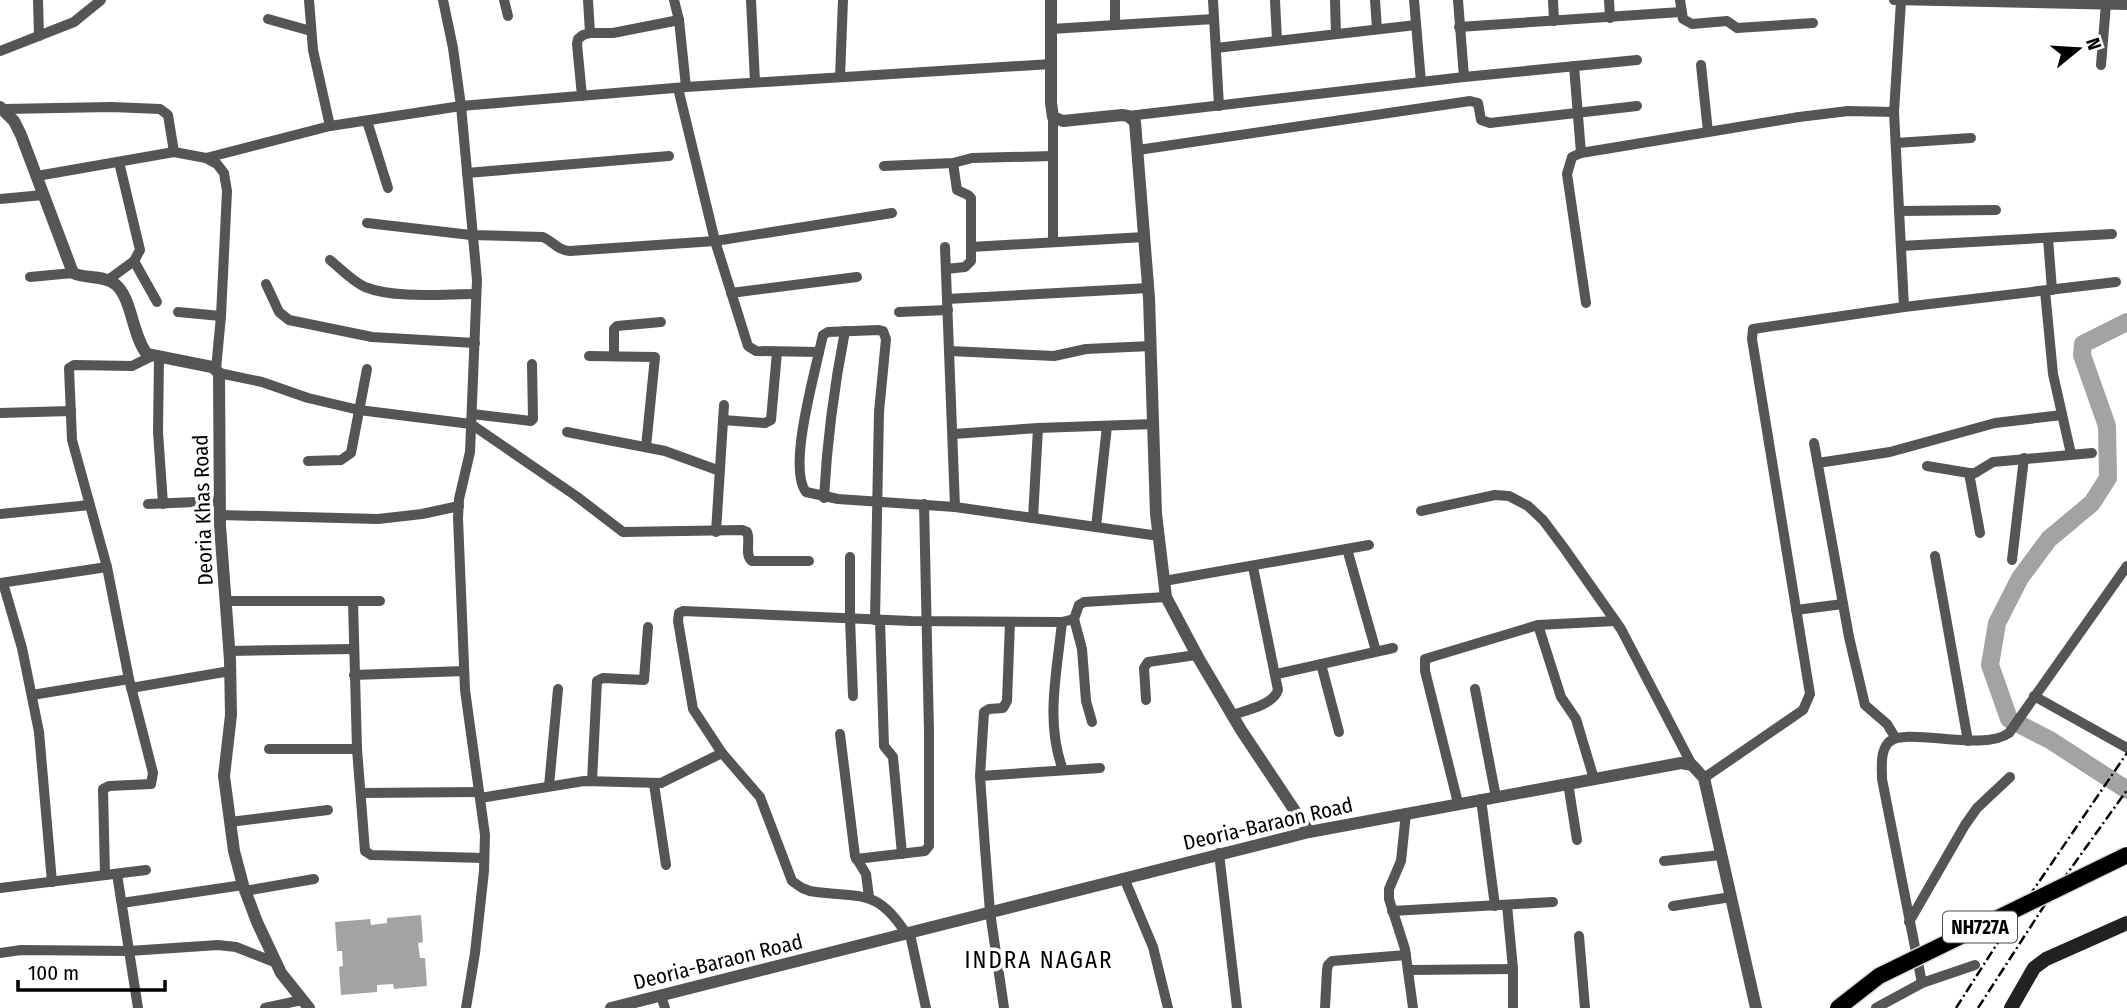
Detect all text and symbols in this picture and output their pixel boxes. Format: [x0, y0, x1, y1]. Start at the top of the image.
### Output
north arrow [2043, 14, 2113, 84]
text: N [2081, 35, 2106, 53]
street label: Deoria Khas Road [187, 434, 219, 586]
street label: Deoria-Baraon Road [1181, 792, 1355, 856]
road number: NH727A [1943, 911, 2017, 942]
street label: Deoria-Baraon Road [631, 928, 805, 996]
district label: INDRA NAGAR [964, 946, 1114, 974]
scale bar [18, 948, 164, 992]
text: 100 m [28, 960, 79, 986]

